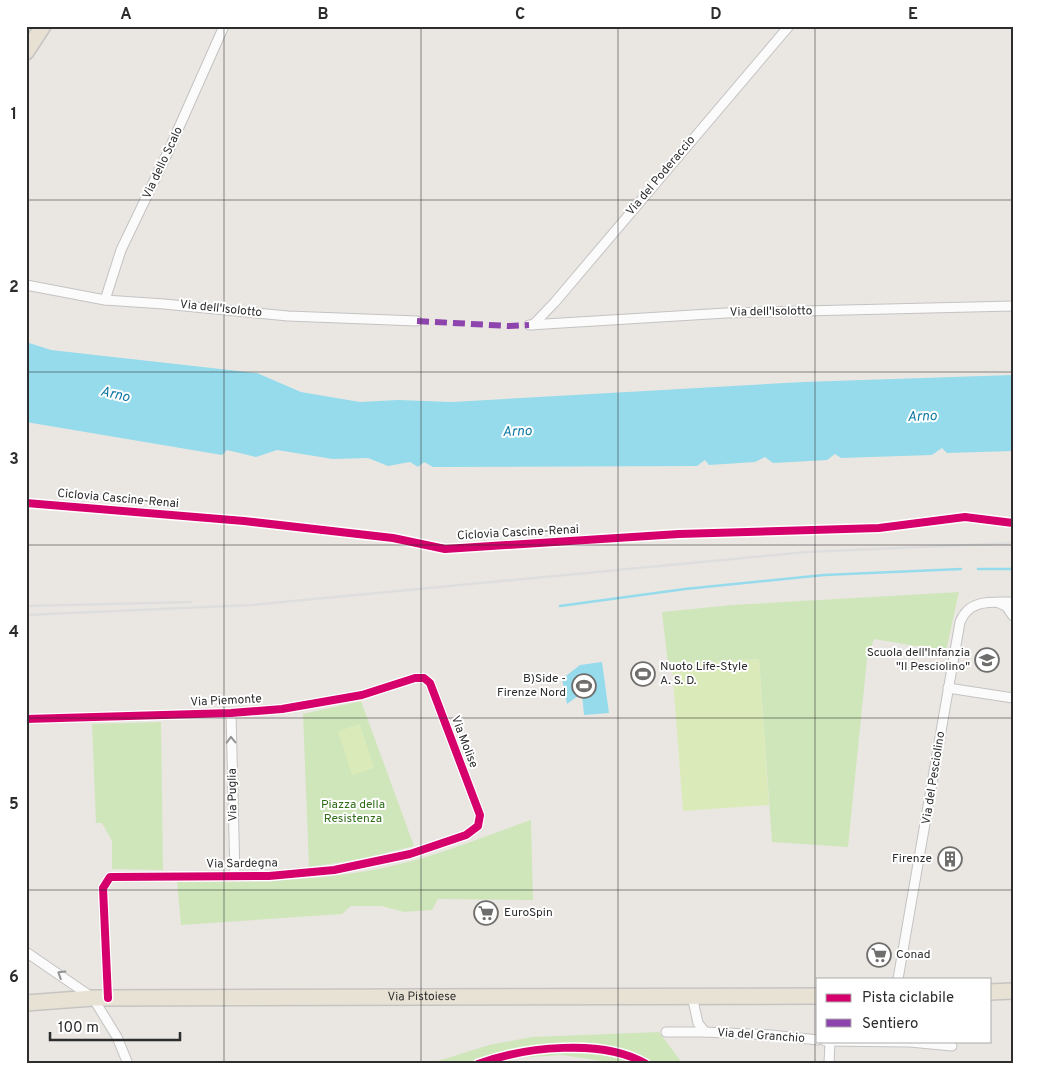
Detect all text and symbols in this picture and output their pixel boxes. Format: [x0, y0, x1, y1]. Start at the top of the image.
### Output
text: A [120, 5, 132, 25]
text: B [317, 5, 329, 25]
text: C [515, 5, 525, 25]
text: D [710, 5, 722, 25]
text: E [908, 5, 918, 25]
text: 1 [11, 105, 17, 125]
street label: Via dello Scalo [139, 124, 187, 202]
street label: Via del Poderaccio [623, 132, 699, 219]
text: 2 [9, 278, 19, 298]
street label: Via dell'Isolotto [179, 297, 263, 321]
street label: Via dell'Isolotto [730, 303, 813, 321]
water label: Arno [99, 383, 132, 407]
water label: Arno [907, 408, 938, 426]
water label: Arno [502, 423, 533, 441]
text: 3 [9, 450, 19, 470]
street label: Ciclovia Cascine-Renai [56, 486, 180, 512]
street label: Ciclovia Cascine-Renai [457, 522, 579, 544]
text: 4 [9, 623, 19, 643]
place label: Scuola dell'Infanzia "Il Pesciolino" [867, 645, 970, 675]
school or university icon: Scuola dell'Infanzia "Il Pesciolino" [974, 647, 1000, 673]
place label: Nuoto Life-Style A. S. D. [660, 659, 748, 689]
sports icon: Nuoto Life-Style A. S. D. [630, 661, 656, 687]
place label: B)Side - Firenze Nord [497, 671, 566, 701]
sports icon: B)Side - Firenze Nord [571, 673, 597, 699]
street label: Via Piemonte [190, 691, 262, 711]
street label: Via Molise [447, 714, 481, 770]
street label: Via del Pesciolino [919, 730, 949, 826]
one-way arrow [226, 735, 237, 743]
street label: Via Puglia [225, 768, 241, 822]
text: 5 [9, 795, 19, 815]
park label: Piazza della Resistenza [321, 797, 385, 827]
building icon: Firenze [937, 846, 963, 872]
place label: Firenze [892, 851, 932, 867]
street label: Via Sardegna [206, 855, 278, 873]
supermarket icon: EuroSpin [473, 900, 499, 926]
place label: EuroSpin [504, 905, 553, 921]
supermarket icon: Conad [866, 942, 892, 968]
place label: Conad [896, 947, 931, 963]
text: 6 [9, 968, 19, 988]
one-way arrow [57, 971, 66, 981]
legend [816, 978, 992, 1042]
street label: Via Pistoiese [387, 989, 456, 1005]
text: Pista ciclabile [862, 989, 954, 1008]
scale bar [50, 1010, 180, 1042]
text: Sentiero [862, 1015, 918, 1034]
text: 100 m [58, 1019, 99, 1038]
street label: Via del Granchio [717, 1025, 806, 1047]

